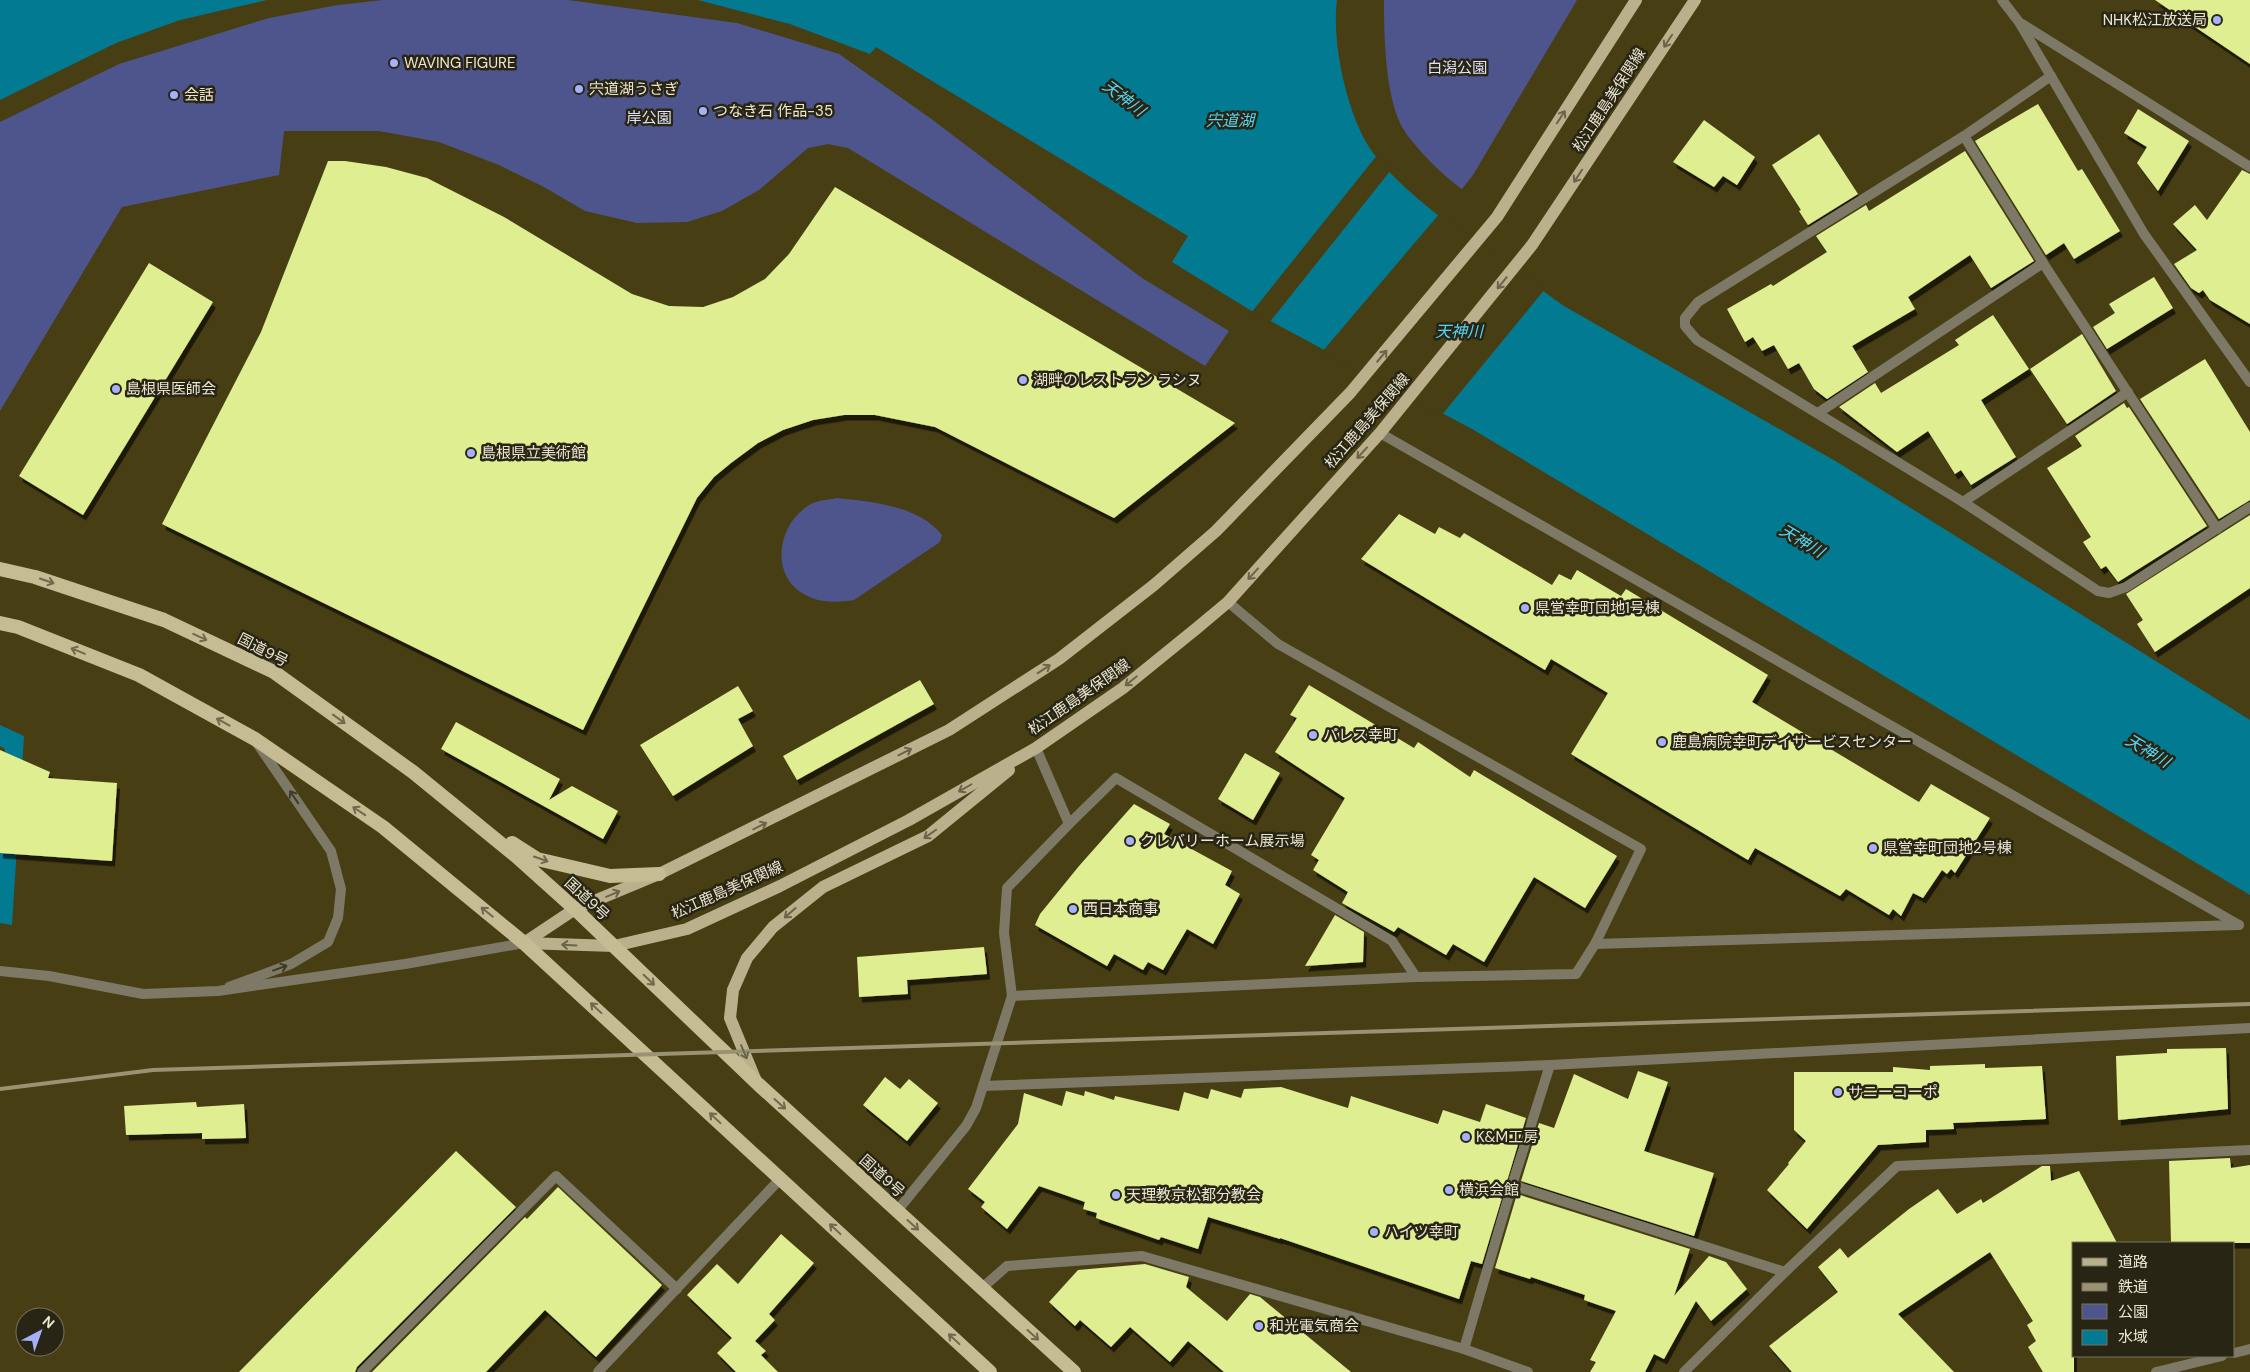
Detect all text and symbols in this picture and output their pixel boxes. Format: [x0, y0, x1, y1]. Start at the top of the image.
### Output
place label: NHK松江放送局 [2103, 10, 2207, 30]
marker: NHK松江放送局 [2211, 14, 2223, 26]
one-way arrow [1663, 33, 1673, 47]
street label: 松江鹿島美保関線 [1568, 44, 1650, 156]
place label: WAVING FIGURE [404, 53, 515, 73]
marker: WAVING FIGURE [388, 57, 400, 69]
park label: 白潟公園 [1427, 58, 1487, 78]
water label: 天神川 [1099, 75, 1151, 122]
place label: 宍道湖うさぎ [589, 79, 679, 99]
marker: 宍道湖うさぎ [573, 83, 585, 95]
place label: 会話 [184, 85, 214, 105]
marker: 会話 [168, 89, 180, 101]
place label: つなき石 作品-35 [713, 101, 833, 121]
marker: つなき石 作品-35 [697, 105, 709, 117]
park label: 岸公園 [626, 108, 672, 128]
water label: 宍道湖 [1206, 110, 1257, 131]
one-way arrow [1556, 110, 1566, 124]
one-way arrow [1573, 169, 1583, 183]
one-way arrow [1496, 277, 1507, 290]
water label: 天神川 [1435, 321, 1485, 342]
one-way arrow [1376, 350, 1387, 363]
street label: 松江鹿島美保関線 [1320, 369, 1414, 473]
place label: 湖畔のレストラン ラシヌ [1033, 370, 1202, 390]
marker: 湖畔のレストラン ラシヌ [1017, 374, 1029, 386]
place label: 島根県医師会 [126, 379, 216, 399]
marker: 島根県医師会 [110, 383, 122, 395]
place label: 島根県立美術館 [481, 443, 586, 463]
marker: 島根県立美術館 [465, 447, 477, 459]
one-way arrow [1356, 447, 1367, 460]
water label: 天神川 [1776, 520, 1830, 563]
one-way arrow [1247, 568, 1259, 581]
one-way arrow [39, 576, 55, 586]
place label: 県営幸町団地1号棟 [1535, 598, 1660, 618]
marker: 県営幸町団地1号棟 [1519, 602, 1531, 614]
street label: 国道9号 [234, 629, 292, 671]
one-way arrow [192, 632, 207, 642]
one-way arrow [71, 646, 86, 655]
street label: 松江鹿島美保関線 [1024, 654, 1134, 740]
one-way arrow [1037, 663, 1051, 674]
one-way arrow [1125, 676, 1138, 687]
one-way arrow [332, 713, 345, 724]
one-way arrow [216, 717, 231, 727]
place label: パレス幸町 [1323, 725, 1398, 745]
marker: パレス幸町 [1307, 729, 1319, 741]
water label: 天神川 [2122, 730, 2176, 773]
place label: 鹿島病院幸町デイサービスセンター [1672, 732, 1912, 752]
marker: 鹿島病院幸町デイサービスセンター [1656, 736, 1668, 748]
one-way arrow [897, 747, 912, 756]
one-way arrow [958, 783, 973, 793]
one-way arrow [289, 790, 299, 804]
one-way arrow [353, 806, 367, 816]
one-way arrow [752, 820, 767, 830]
one-way arrow [924, 829, 938, 839]
place label: クレバリーホーム展示場 [1140, 831, 1305, 851]
marker: クレバリーホーム展示場 [1124, 835, 1136, 847]
place label: 県営幸町団地2号棟 [1883, 838, 2012, 858]
marker: 県営幸町団地2号棟 [1867, 842, 1879, 854]
one-way arrow [532, 855, 548, 864]
street label: 松江鹿島美保関線 [668, 856, 786, 924]
street label: 国道9号 [560, 873, 614, 925]
one-way arrow [605, 888, 620, 897]
place label: 西日本商事 [1083, 899, 1158, 919]
marker: 西日本商事 [1067, 903, 1079, 915]
one-way arrow [480, 906, 493, 917]
one-way arrow [783, 908, 796, 919]
one-way arrow [562, 940, 578, 949]
one-way arrow [272, 963, 288, 972]
one-way arrow [643, 974, 656, 986]
one-way arrow [589, 1002, 602, 1014]
one-way arrow [741, 1045, 750, 1060]
place label: サニーコーポ [1848, 1082, 1938, 1102]
marker: サニーコーポ [1832, 1086, 1844, 1098]
one-way arrow [773, 1099, 786, 1110]
one-way arrow [709, 1112, 722, 1124]
place label: K&M工房 [1476, 1127, 1538, 1147]
marker: K&M工房 [1460, 1131, 1472, 1143]
street label: 国道9号 [855, 1150, 909, 1202]
place label: 横浜会館 [1459, 1180, 1519, 1200]
marker: 横浜会館 [1443, 1184, 1455, 1196]
place label: 天理教京松都分教会 [1126, 1185, 1261, 1205]
marker: 天理教京松都分教会 [1110, 1189, 1122, 1201]
one-way arrow [906, 1220, 919, 1231]
place label: ハイツ幸町 [1384, 1222, 1459, 1242]
one-way arrow [828, 1223, 841, 1235]
marker: ハイツ幸町 [1368, 1226, 1380, 1238]
legend [2072, 1242, 2235, 1357]
text: 道路 [2118, 1252, 2148, 1272]
text: 鉄道 [2118, 1277, 2148, 1297]
text: 公園 [2118, 1302, 2148, 1322]
north arrow [15, 1307, 65, 1357]
text: N [39, 1312, 58, 1332]
place label: 和光電気商会 [1269, 1316, 1359, 1336]
marker: 和光電気商会 [1253, 1320, 1265, 1332]
text: 水域 [2118, 1327, 2148, 1347]
one-way arrow [1027, 1329, 1040, 1341]
one-way arrow [948, 1333, 960, 1345]

